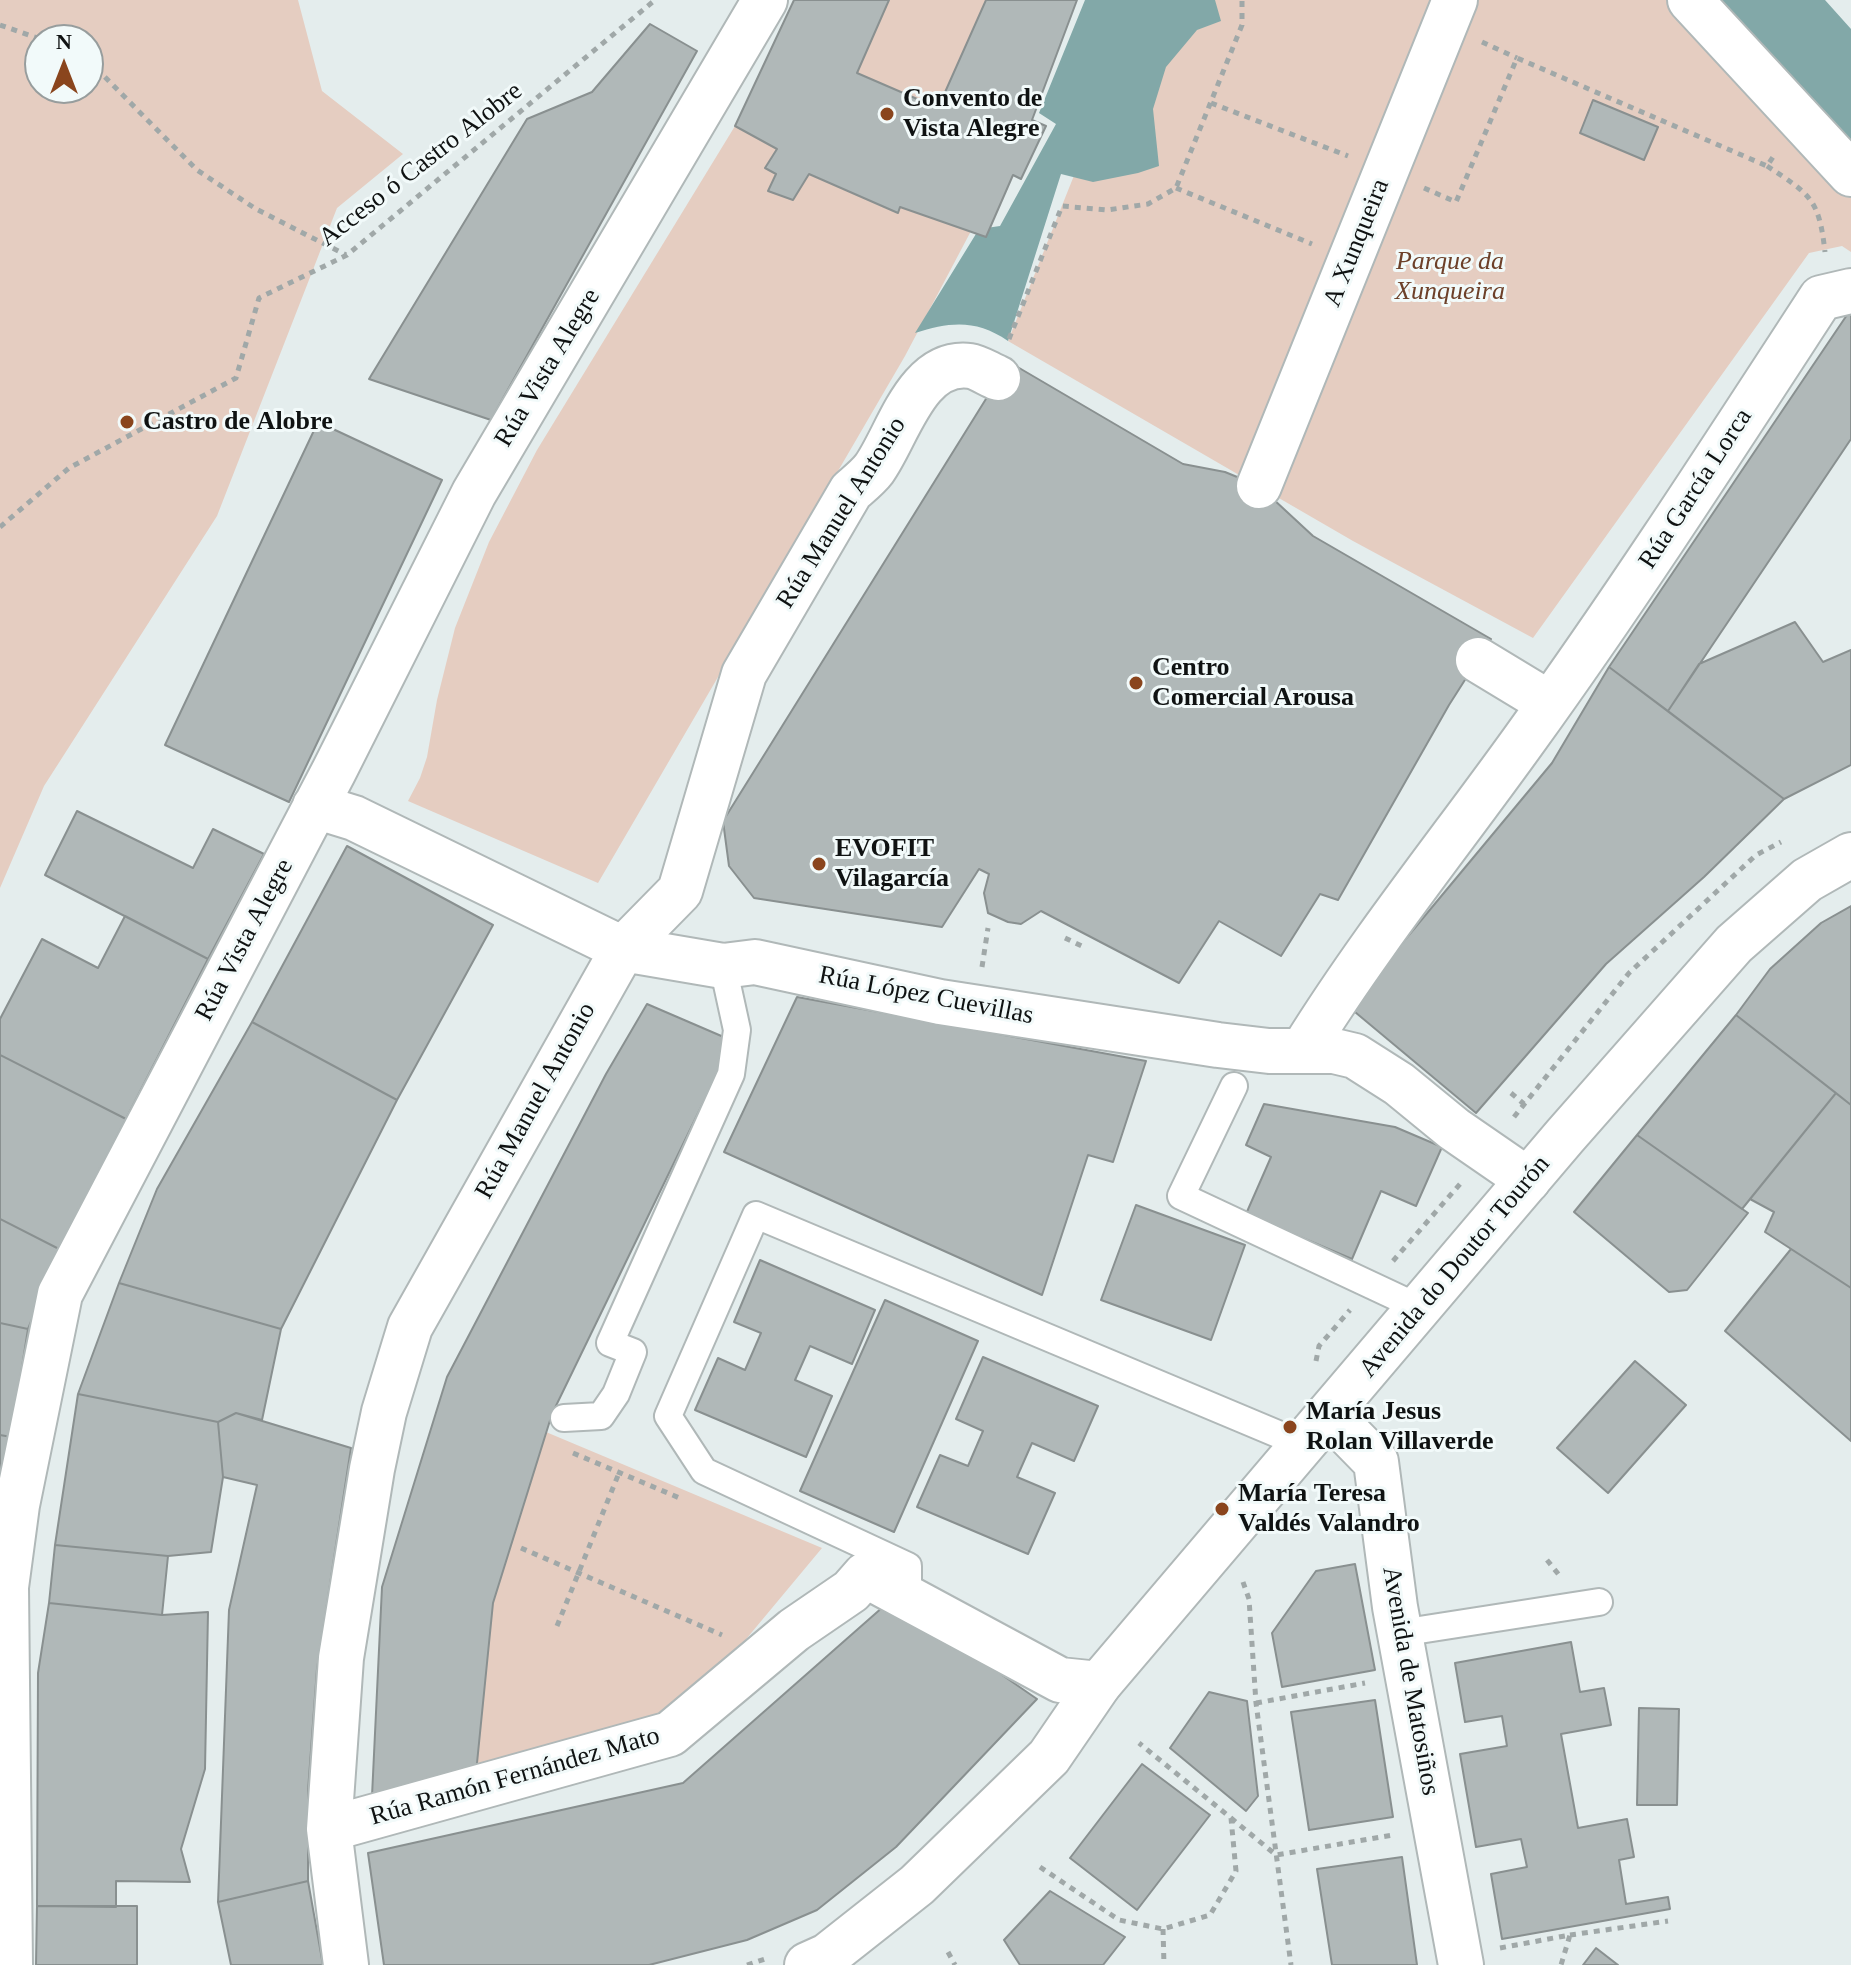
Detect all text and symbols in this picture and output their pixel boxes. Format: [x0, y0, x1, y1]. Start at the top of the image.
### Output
north arrow [24, 24, 104, 104]
text: N [56, 29, 72, 54]
street label: Acceso ó Castro Alobre [313, 76, 529, 254]
place label: Convento de Vista Alegre [903, 83, 1042, 144]
marker: Convento de Vista Alegre [878, 105, 896, 123]
street label: A Xunqueira [1317, 175, 1397, 311]
park label: Parque da Xunqueira [1395, 246, 1505, 308]
street label: Rúa Vista Alegre [489, 283, 607, 453]
street label: Rúa García Lorca [1633, 403, 1759, 575]
place label: Castro de Alobre [143, 406, 333, 438]
street label: Rúa Manuel Antonio [771, 412, 913, 614]
marker: Castro de Alobre [118, 413, 136, 431]
place label: Centro Comercial Arousa [1152, 652, 1354, 714]
marker: Centro Comercial Arousa [1127, 674, 1145, 692]
place label: EVOFIT Vilagarcía [835, 833, 949, 894]
street label: Rúa Vista Alegre [189, 854, 301, 1026]
marker: EVOFIT Vilagarcía [810, 855, 828, 873]
street label: Rúa López Cuevillas [816, 960, 1036, 1032]
street label: Rúa Manuel Antonio [469, 997, 603, 1205]
street label: Avenida do Doutor Tourón [1353, 1150, 1557, 1384]
place label: María Jesus Rolan Villaverde [1306, 1396, 1494, 1458]
marker: María Jesus Rolan Villaverde [1281, 1418, 1299, 1436]
place label: María Teresa Valdés Valandro [1238, 1478, 1420, 1540]
marker: María Teresa Valdés Valandro [1213, 1500, 1231, 1518]
street label: Avenida de Matosiños [1374, 1564, 1446, 1798]
street label: Rúa Ramón Fernández Mato [367, 1721, 663, 1833]

